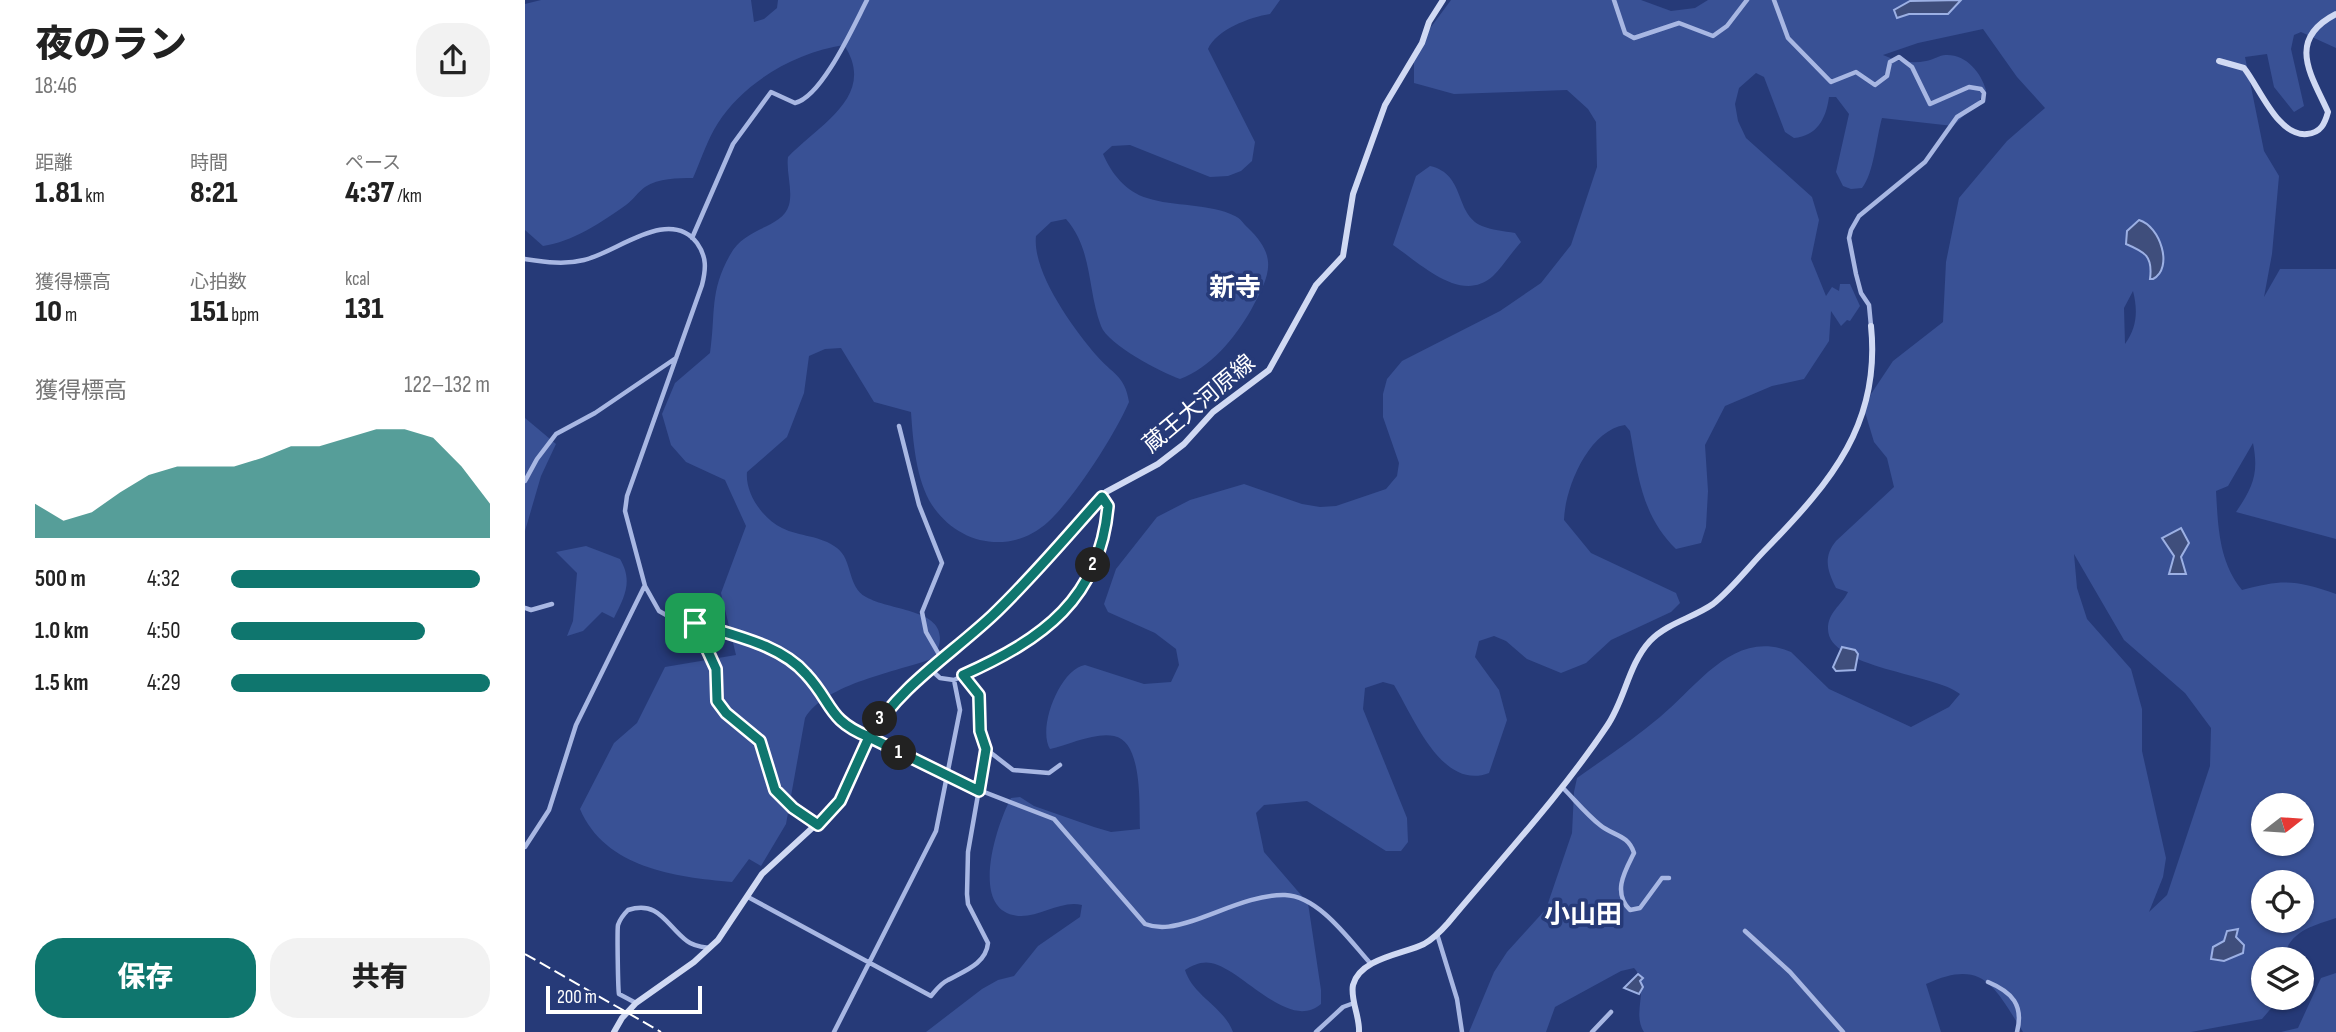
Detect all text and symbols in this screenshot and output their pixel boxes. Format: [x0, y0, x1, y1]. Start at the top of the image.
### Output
text: 夜のラン [35, 23, 187, 68]
button: share [416, 23, 490, 97]
text: 18:46 [35, 72, 77, 100]
text: 距離 [35, 152, 73, 175]
text: 時間 [190, 152, 228, 175]
text: ペース [345, 152, 401, 175]
text: 1.81 [35, 175, 82, 211]
text: 8:21 [190, 175, 238, 211]
text: 4:37 [345, 175, 394, 211]
text: km [82, 185, 105, 208]
text: /km [394, 185, 422, 208]
text: kcal [345, 268, 370, 291]
text: 獲得標高 [35, 271, 111, 294]
text: 心拍数 [190, 271, 247, 294]
district label: 新寺 [1209, 273, 1261, 304]
text: 131 [345, 291, 383, 327]
text: 10 [35, 294, 62, 330]
text: 151 [190, 294, 228, 330]
text: m [62, 304, 77, 327]
text: bpm [228, 304, 259, 327]
street label: 蔵王大河原線 [1137, 349, 1261, 459]
text: 122–132 m [404, 371, 490, 399]
text: 獲得標高 [35, 377, 127, 405]
pin: 2 [1075, 548, 1111, 582]
text: 2 [1088, 553, 1097, 576]
text: 500 m [35, 565, 86, 593]
text: 4:32 [147, 565, 180, 593]
pin [665, 593, 725, 653]
icon: arrive [676, 604, 714, 642]
text: 1.0 km [35, 617, 89, 645]
text: 4:50 [147, 617, 180, 645]
text: 1.5 km [35, 669, 88, 697]
text: 4:29 [147, 669, 181, 697]
pin: 3 [863, 702, 897, 736]
text: 3 [875, 707, 884, 730]
pin: 1 [881, 736, 917, 770]
text: 1 [895, 741, 902, 764]
north arrow [2251, 793, 2313, 856]
map controls [2251, 793, 2314, 1010]
button: locate [2251, 870, 2314, 933]
district label: 小山田 [1544, 900, 1622, 931]
button: 保存 [35, 938, 256, 1018]
button: 共有 [270, 938, 490, 1018]
button: layers [2251, 947, 2314, 1010]
scale bar [546, 983, 702, 1015]
text: 200 m [557, 986, 597, 1009]

